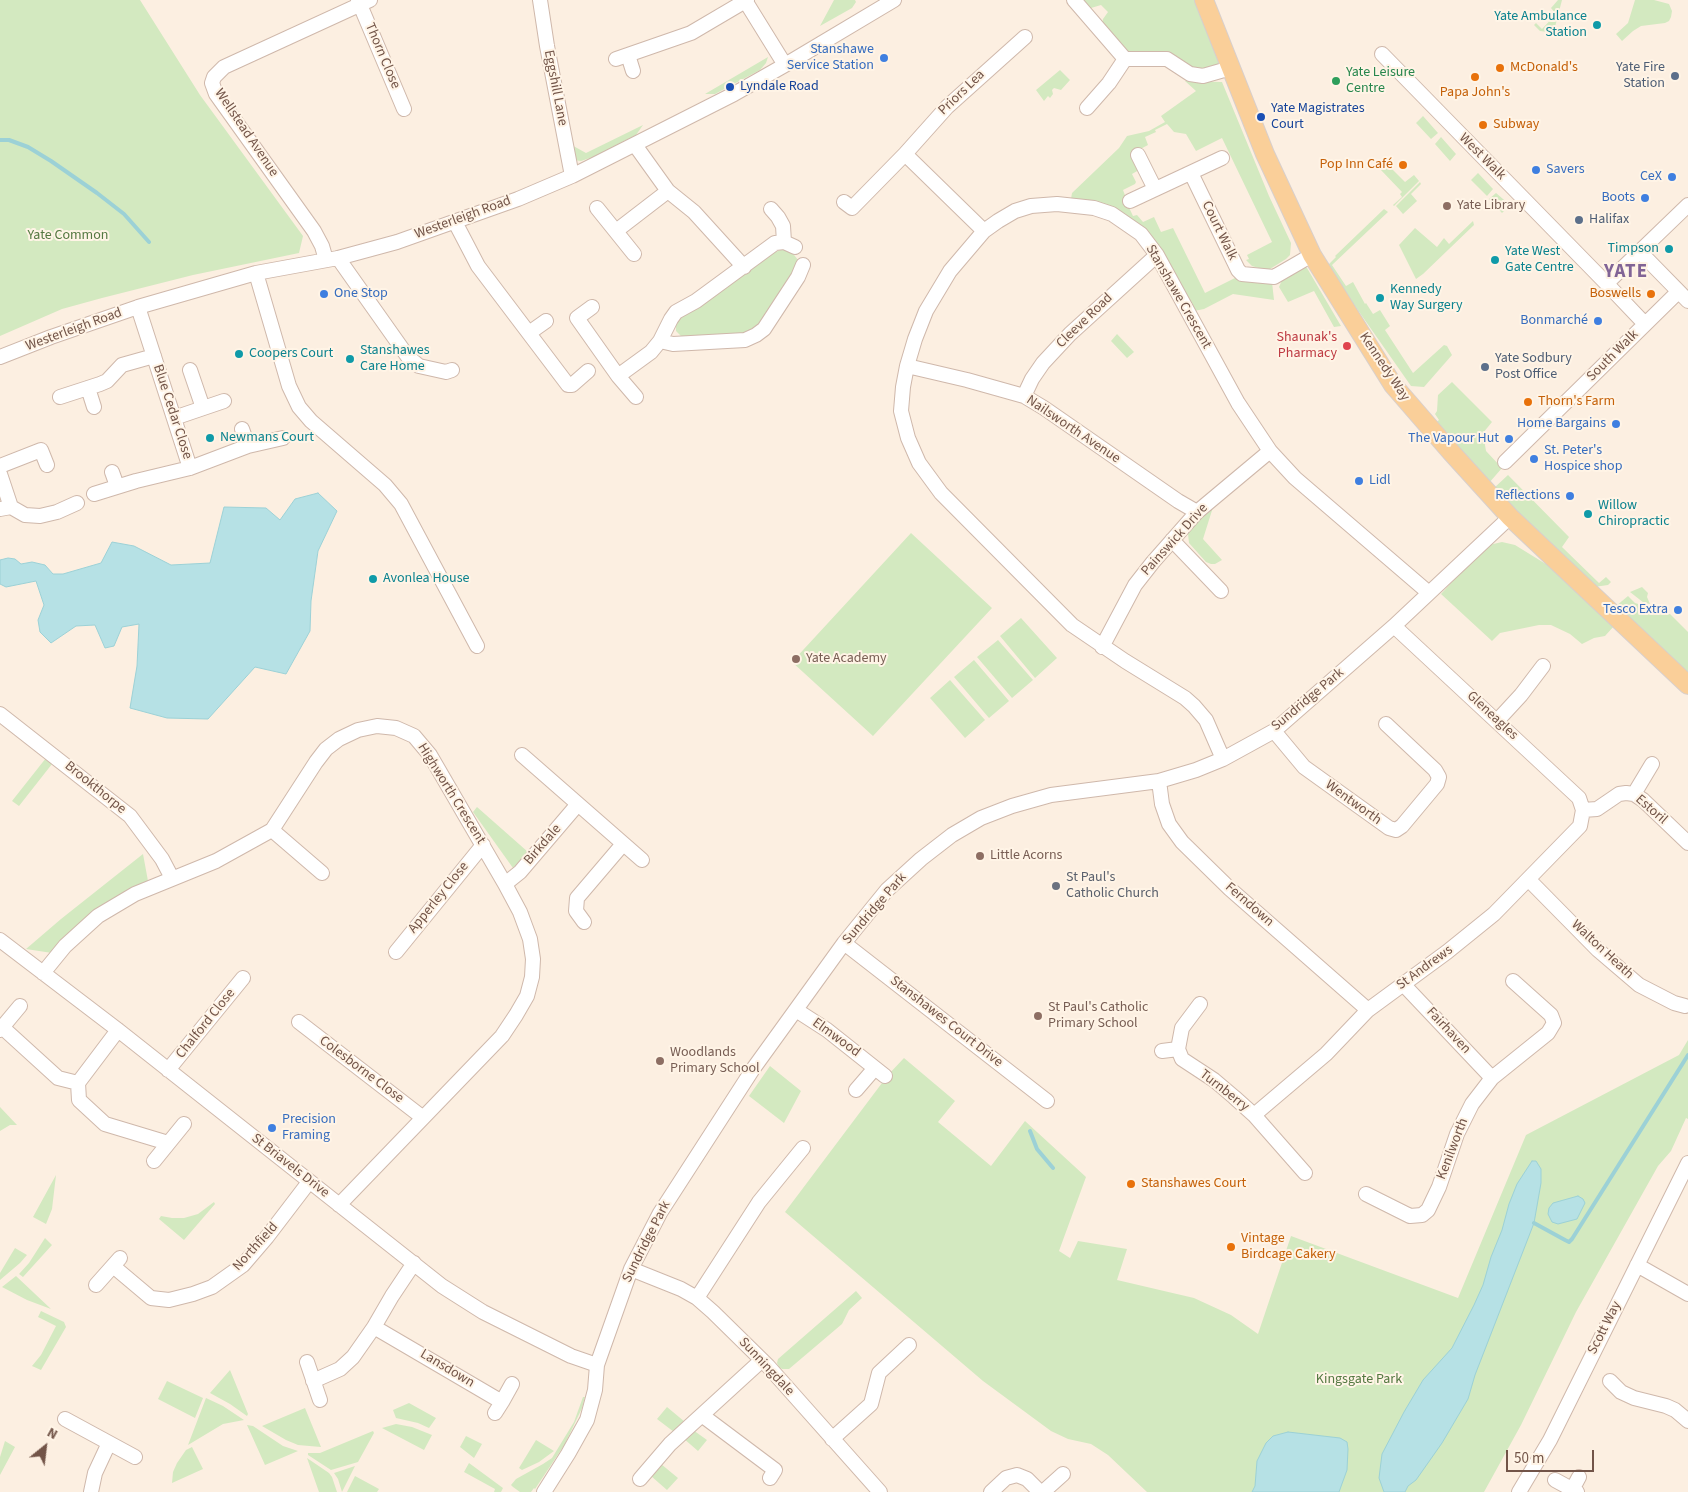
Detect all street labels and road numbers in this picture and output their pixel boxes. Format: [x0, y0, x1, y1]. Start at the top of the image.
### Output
street label: Thorn Close [361, 21, 403, 91]
street label: Eggshill Lane [539, 49, 571, 127]
street label: Priors Lea [935, 67, 989, 119]
street label: Wellstead Avenue [210, 86, 282, 180]
street label: West Walk [1455, 130, 1509, 184]
street label: Westerleigh Road [413, 193, 513, 243]
street label: Court Walk [1197, 199, 1241, 263]
street label: Stanshawe Crescent [1141, 242, 1215, 352]
street label: Cleeve Road [1053, 290, 1117, 352]
street label: Westerleigh Road [24, 305, 124, 355]
street label: South Walk [1584, 327, 1642, 385]
street label: Kennedy Way [1355, 330, 1413, 404]
street label: Blue Cedar Close [149, 363, 195, 461]
street label: Nailsworth Avenue [1023, 392, 1123, 468]
street label: Painswick Drive [1138, 500, 1212, 580]
street label: Sundridge Park [1268, 665, 1348, 735]
street label: Gleneagles [1463, 688, 1521, 744]
street label: Highworth Crescent [413, 740, 489, 848]
street label: Brookthorpe [61, 758, 129, 818]
street label: Wentworth [1322, 777, 1384, 829]
street label: Estoril [1632, 792, 1670, 828]
street label: Birkdale [521, 821, 565, 869]
street label: Apperley Close [405, 859, 473, 937]
street label: Sundridge Park [839, 870, 911, 948]
street label: Ferndown [1221, 879, 1277, 931]
street label: Walton Heath [1567, 917, 1637, 983]
street label: St Andrews [1394, 942, 1456, 994]
street label: Stanshawes Court Drive [886, 973, 1006, 1071]
street label: Chalford Close [173, 986, 239, 1062]
street label: Fairhaven [1422, 1004, 1474, 1058]
street label: Elmwood [809, 1015, 863, 1061]
street label: Colesborne Close [315, 1033, 407, 1107]
street label: Turnberry [1196, 1066, 1252, 1116]
street label: Kenilworth [1434, 1116, 1472, 1182]
street label: St Briavels Drive [248, 1130, 332, 1202]
street label: Sundridge Park [619, 1198, 675, 1286]
street label: Northfield [230, 1219, 282, 1275]
street label: Scott Way [1585, 1299, 1625, 1357]
street label: Sunningdale [735, 1334, 797, 1400]
street label: Lansdown [417, 1346, 477, 1392]

